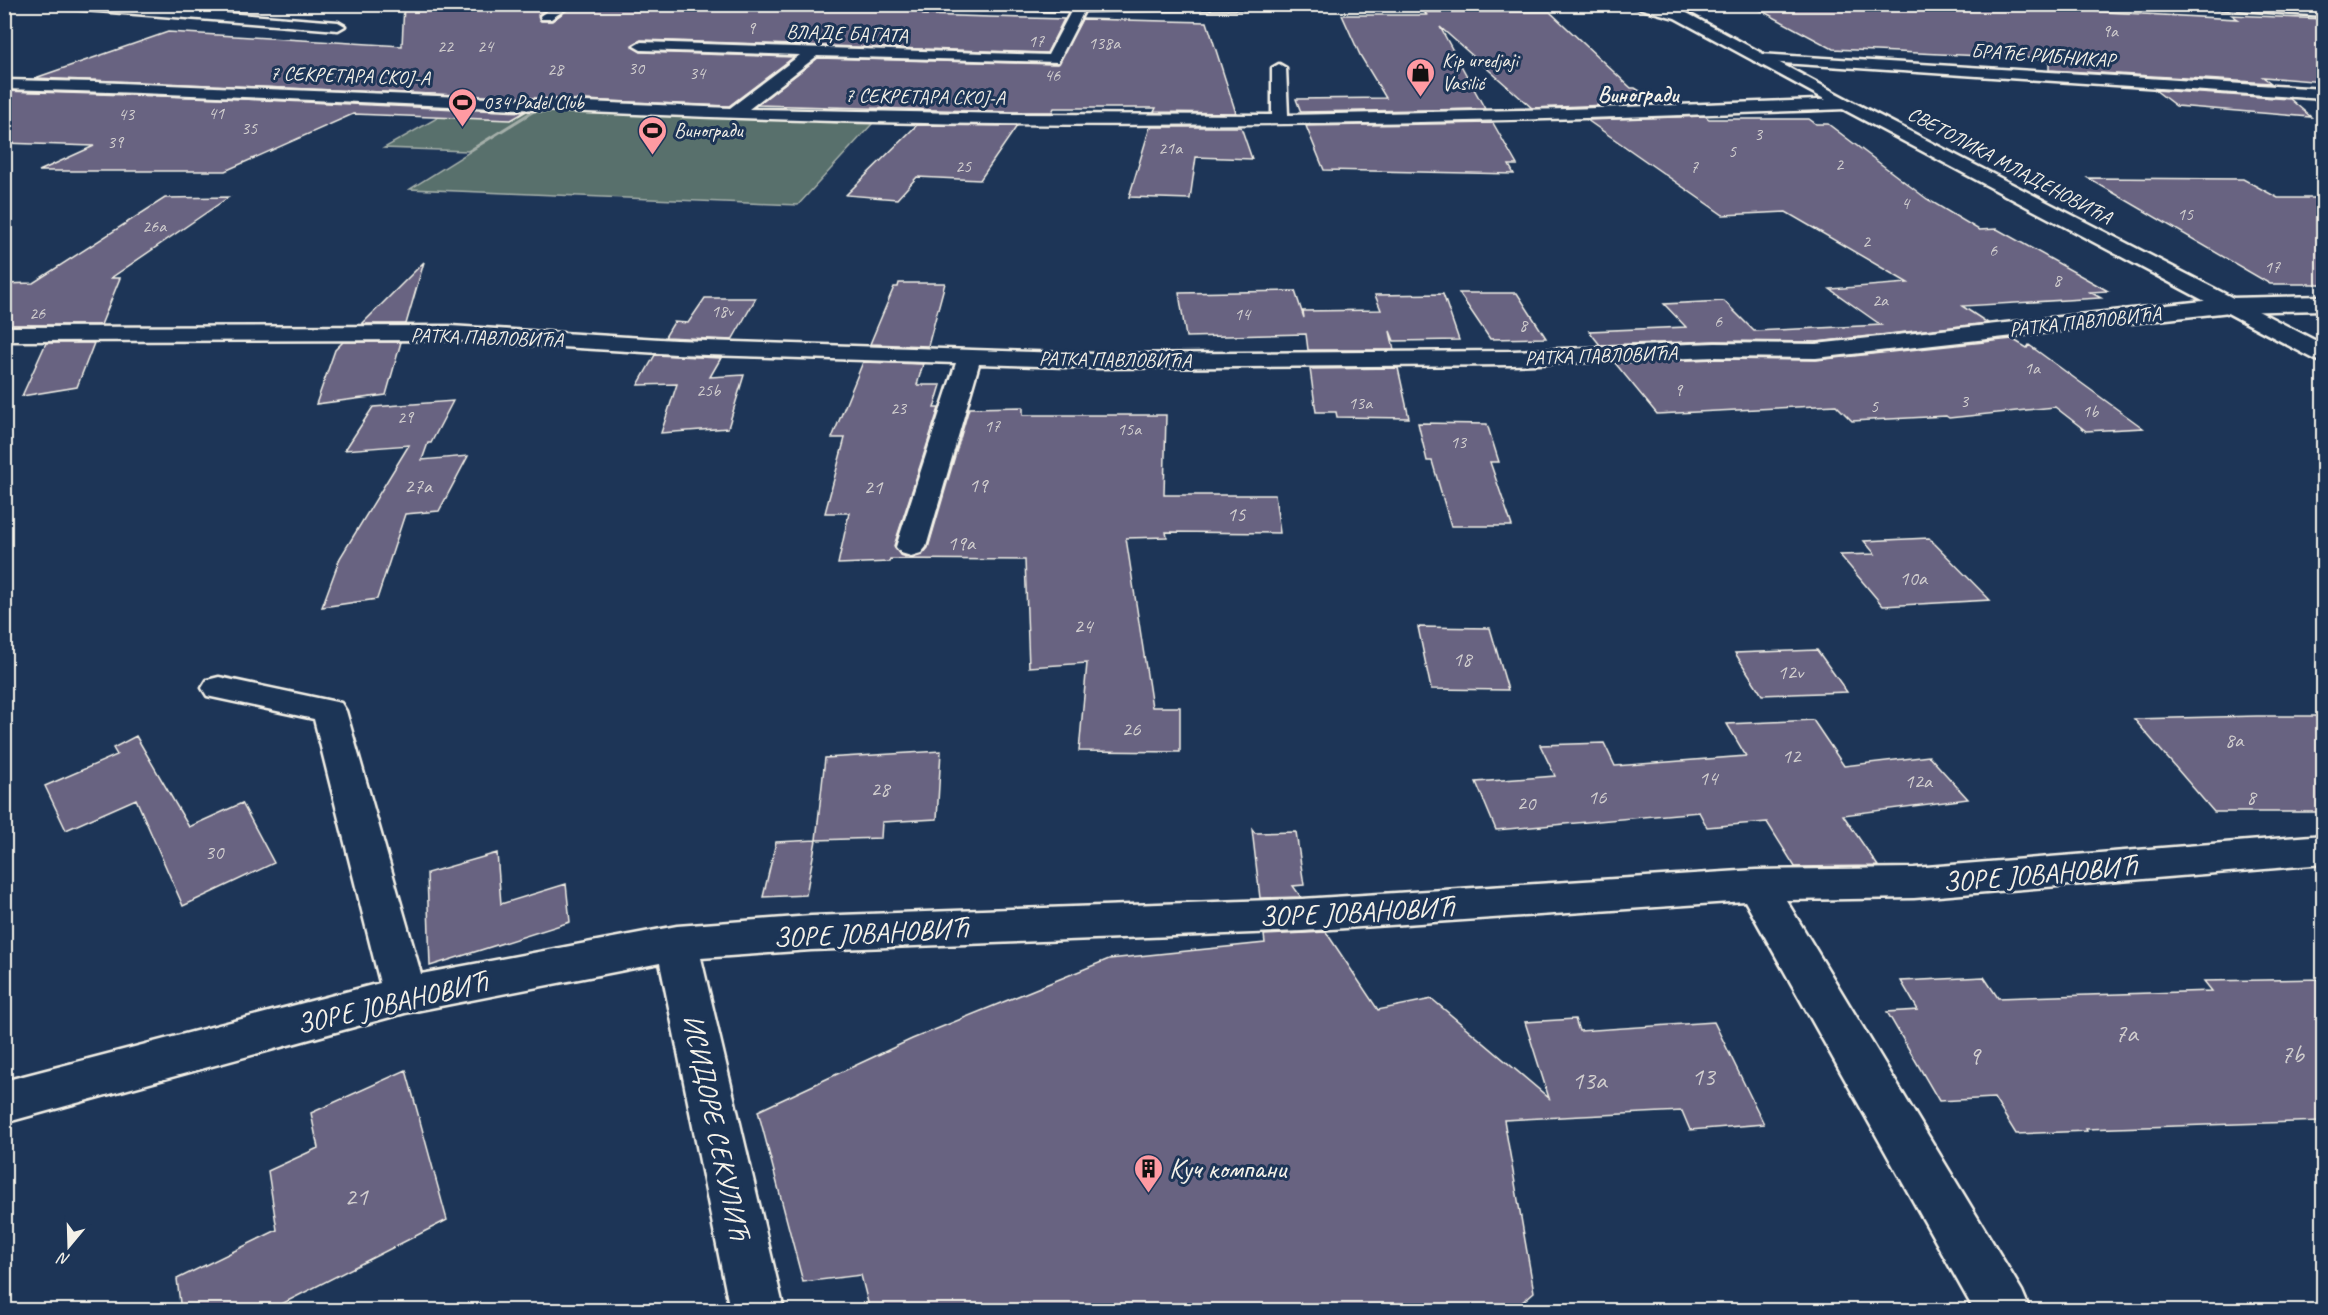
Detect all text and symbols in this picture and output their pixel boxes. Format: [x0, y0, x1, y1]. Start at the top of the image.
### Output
house number: 9 [747, 17, 757, 39]
street label: ВЛАДЕ БАГАТА [786, 19, 909, 48]
house number: 9a [2102, 20, 2119, 42]
house number: 17 [1028, 30, 1045, 52]
house number: 138a [1088, 32, 1121, 54]
house number: 22 [437, 35, 455, 57]
house number: 24 [477, 35, 495, 57]
street label: БРАЋЕ РИБНИКАР [1970, 38, 2118, 73]
place label: Kip uredjaji Vasilić [1442, 48, 1520, 96]
shop icon: Kip uredjaji Vasilić [1405, 56, 1437, 98]
house number: 30 [628, 57, 646, 79]
house number: 28 [547, 58, 565, 80]
street label: 7 СЕКРЕТАРА СКОЈ-А [270, 60, 431, 91]
house number: 34 [689, 62, 707, 84]
house number: 46 [1044, 64, 1061, 86]
district label: Виногради [1598, 81, 1680, 109]
street label: 7 СЕКРЕТАРА СКОЈ-А [845, 83, 1006, 110]
sports icon: 034 Padel Club [446, 86, 478, 128]
place label: 034 Padel Club [483, 90, 585, 115]
street label: СВЕТОЛИКА МЛАДЕНОВИЋА [1904, 101, 2117, 230]
house number: 41 [208, 102, 225, 124]
house number: 43 [118, 103, 136, 125]
sports icon: Виногради [637, 114, 669, 156]
house number: 35 [241, 117, 258, 139]
place label: Виногради [674, 118, 744, 143]
house number: 3 [1754, 123, 1764, 145]
house number: 39 [107, 131, 125, 153]
house number: 21a [1158, 137, 1183, 159]
house number: 5 [1728, 140, 1737, 162]
house number: 2 [1835, 153, 1845, 175]
house number: 25 [955, 155, 972, 177]
house number: 7 [1690, 156, 1699, 178]
house number: 4 [1901, 192, 1911, 214]
house number: 15 [2177, 203, 2194, 225]
house number: 26a [142, 215, 167, 237]
house number: 2 [1862, 230, 1872, 252]
house number: 6 [1989, 239, 1998, 261]
house number: 17 [2264, 256, 2281, 278]
house number: 8 [2053, 269, 2063, 291]
house number: 2a [1872, 289, 1889, 311]
house number: 18v [711, 300, 735, 322]
street label: РАТКА ПАВЛОВИЋА [2008, 301, 2163, 342]
house number: 26 [29, 302, 46, 324]
house number: 14 [1234, 303, 1252, 325]
house number: 6 [1714, 310, 1723, 332]
house number: 8 [1519, 314, 1529, 336]
street label: РАТКА ПАВЛОВИЋА [410, 322, 565, 353]
street label: РАТКА ПАВЛОВИЋА [1524, 340, 1679, 371]
street label: РАТКА ПАВЛОВИЋА [1039, 346, 1192, 373]
house number: 1a [2024, 357, 2041, 379]
house number: 25b [696, 379, 721, 401]
house number: 9 [1674, 379, 1684, 401]
house number: 3 [1960, 390, 1970, 412]
house number: 13a [1348, 392, 1373, 414]
house number: 5 [1870, 395, 1879, 417]
house number: 23 [890, 397, 908, 419]
house number: 1b [2082, 400, 2099, 422]
house number: 29 [397, 406, 415, 428]
house number: 17 [984, 415, 1001, 437]
house number: 15a [1117, 418, 1142, 440]
house number: 13 [1450, 431, 1468, 453]
house number: 19 [969, 472, 989, 498]
house number: 27a [404, 473, 434, 499]
house number: 21 [864, 474, 884, 500]
house number: 15 [1227, 501, 1247, 527]
house number: 19a [947, 530, 977, 556]
house number: 10a [1899, 565, 1929, 591]
house number: 24 [1074, 613, 1095, 639]
house number: 18 [1453, 646, 1474, 672]
house number: 12v [1777, 659, 1805, 685]
house number: 26 [1122, 716, 1141, 742]
house number: 8a [2225, 727, 2245, 753]
house number: 12 [1782, 743, 1802, 769]
house number: 14 [1699, 765, 1720, 791]
house number: 12a [1904, 768, 1934, 794]
house number: 28 [871, 776, 892, 802]
house number: 16 [1588, 784, 1607, 810]
house number: 8 [2246, 784, 2258, 810]
house number: 20 [1517, 790, 1537, 816]
house number: 30 [205, 839, 225, 865]
street label: ЗОРЕ ЈОВАНОВИЋ [1941, 847, 2141, 899]
street label: ЗОРЕ ЈОВАНОВИЋ [1258, 889, 1457, 934]
street label: ЗОРЕ ЈОВАНОВИЋ [772, 910, 971, 955]
street label: ЗОРЕ ЈОВАНОВИЋ [293, 963, 493, 1042]
street label: ИСИДОРЕ СЕКУЛИЋ [676, 1011, 758, 1245]
house number: 7a [2114, 1017, 2139, 1050]
house number: 7b [2280, 1038, 2305, 1071]
house number: 9 [1968, 1039, 1982, 1072]
house number: 13 [1691, 1060, 1717, 1093]
house number: 13a [1572, 1064, 1608, 1097]
place label: Куч компани [1169, 1151, 1288, 1186]
building icon: Куч компани [1132, 1152, 1164, 1194]
house number: 21 [344, 1180, 369, 1213]
north arrow [39, 1216, 99, 1276]
text: N [54, 1247, 72, 1270]

